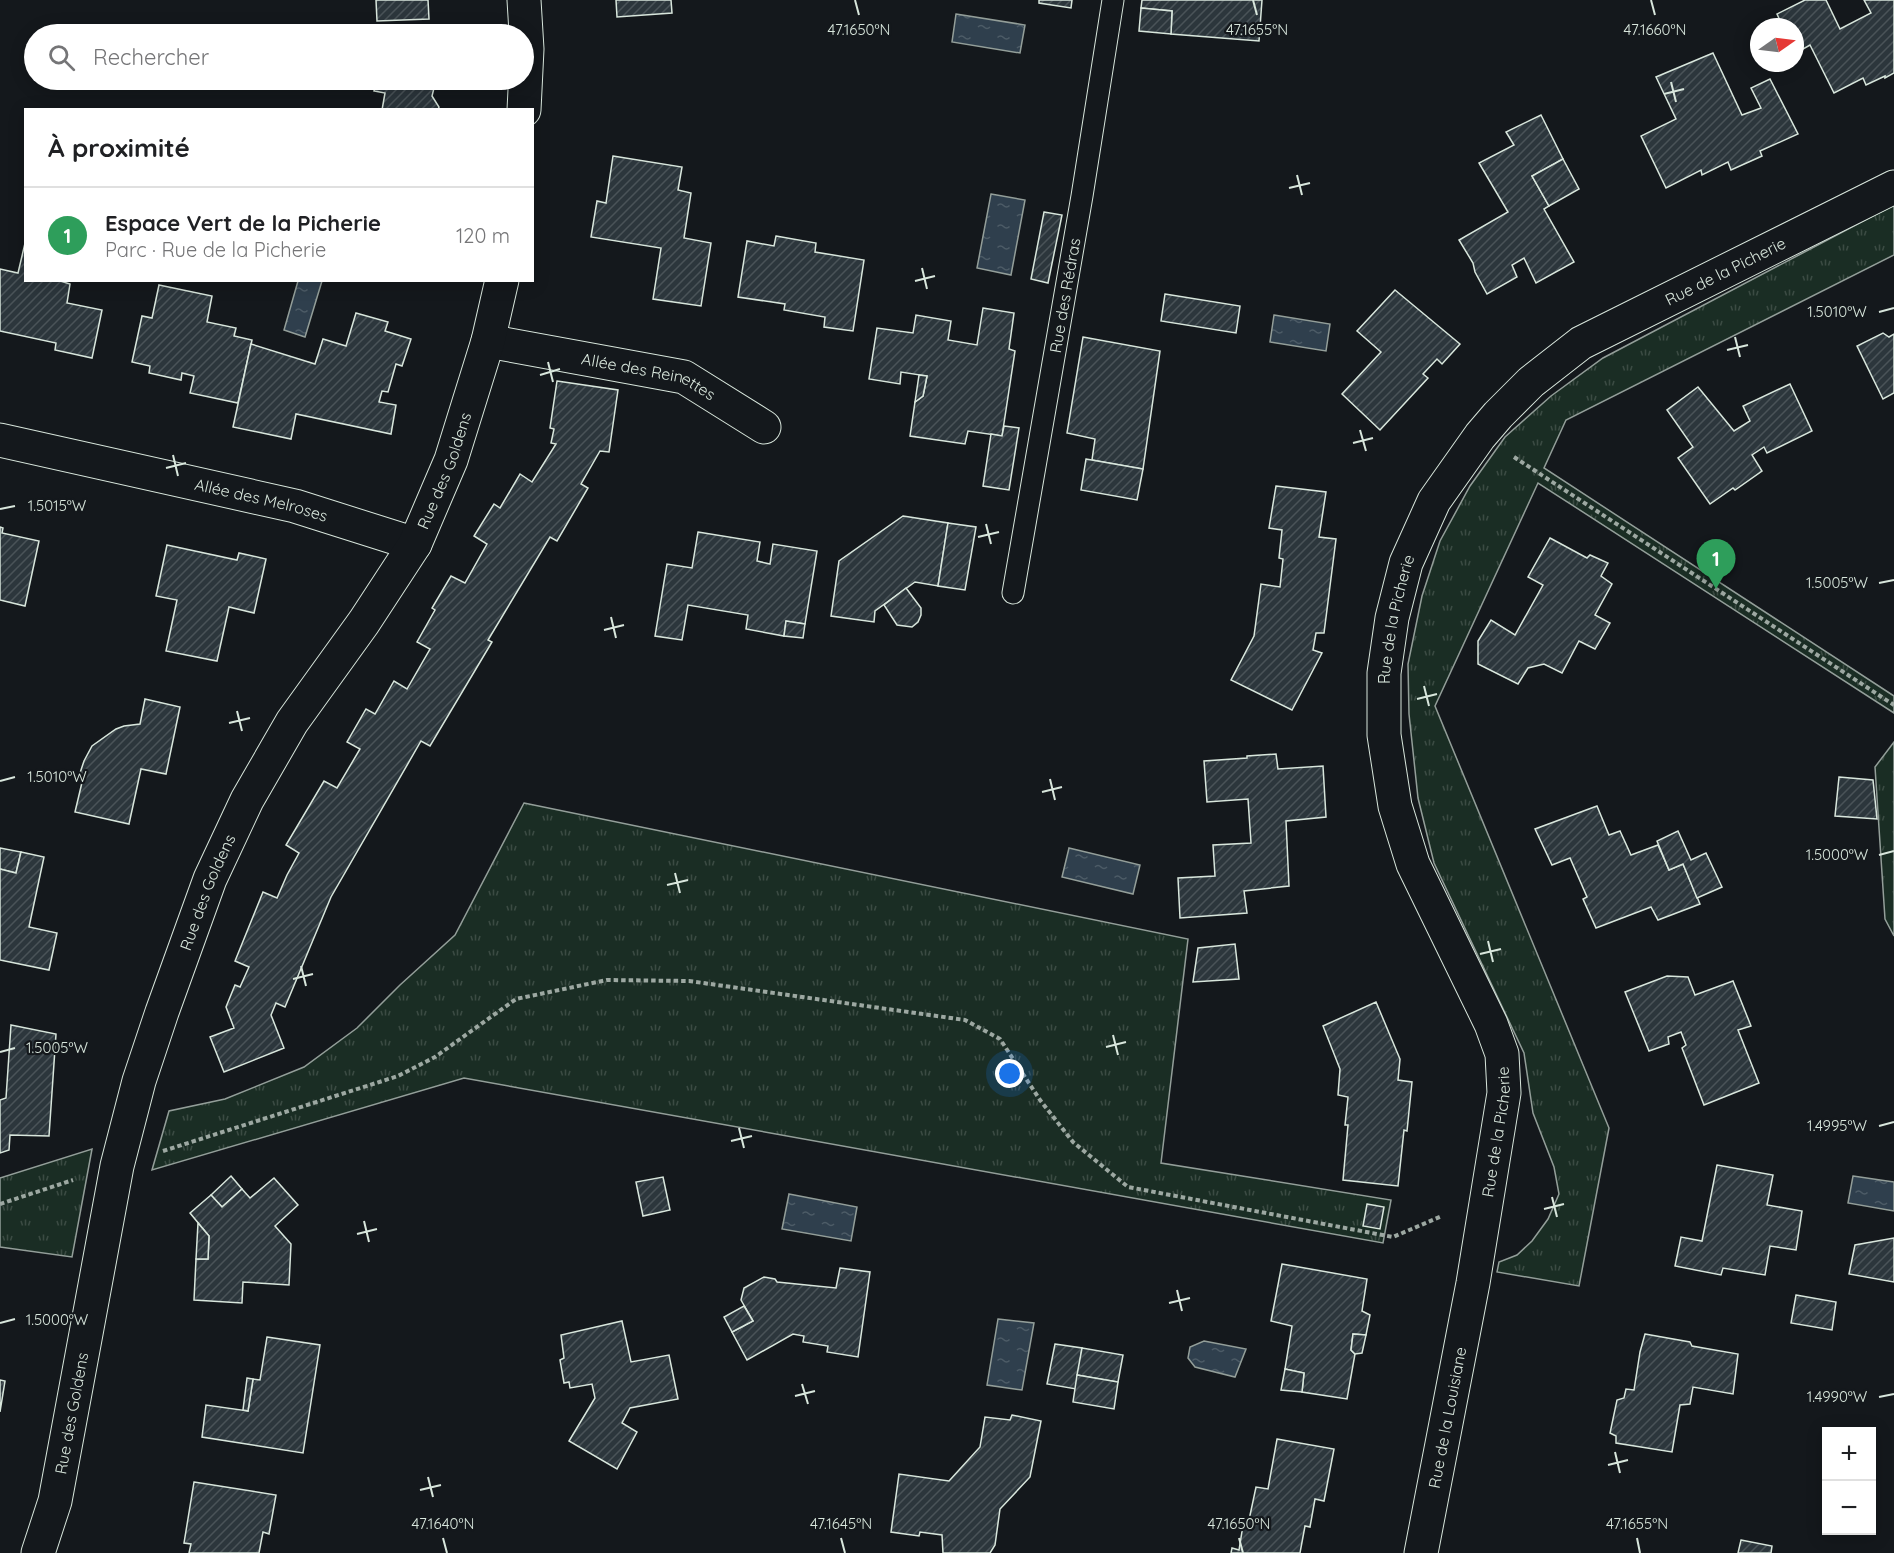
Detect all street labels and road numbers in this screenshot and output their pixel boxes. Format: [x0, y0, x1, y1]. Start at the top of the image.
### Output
street label: Rue de la Picherie [1662, 233, 1789, 309]
street label: Rue des Rédras [1045, 236, 1085, 354]
street label: Allée des Reinettes [580, 348, 719, 404]
street label: Rue des Goldens [413, 410, 475, 532]
street label: Allée des Melroses [193, 474, 330, 526]
street label: Rue de la Picherie [1374, 551, 1419, 684]
street label: Rue des Goldens [175, 831, 240, 953]
street label: Rue de la Picherie [1477, 1066, 1514, 1199]
street label: Rue de la Louisiane [1424, 1345, 1471, 1490]
street label: Rue des Goldens [50, 1351, 92, 1476]

